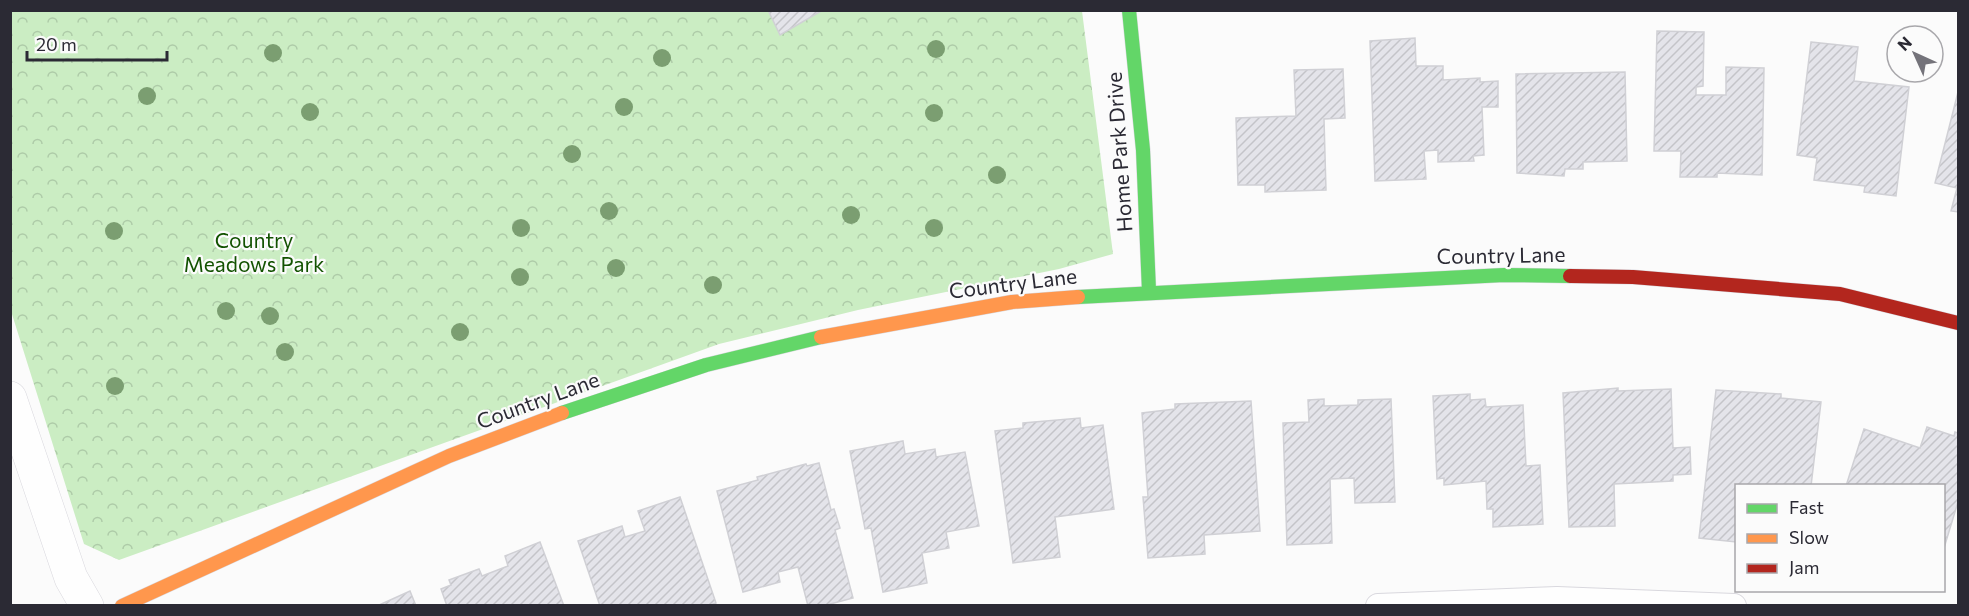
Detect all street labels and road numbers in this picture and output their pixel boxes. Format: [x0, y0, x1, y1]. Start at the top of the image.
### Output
street label: Home Park Drive [1100, 71, 1137, 233]
street label: Country Lane [1436, 241, 1566, 268]
street label: Country Lane [947, 262, 1078, 303]
street label: Country Lane [473, 366, 602, 433]

